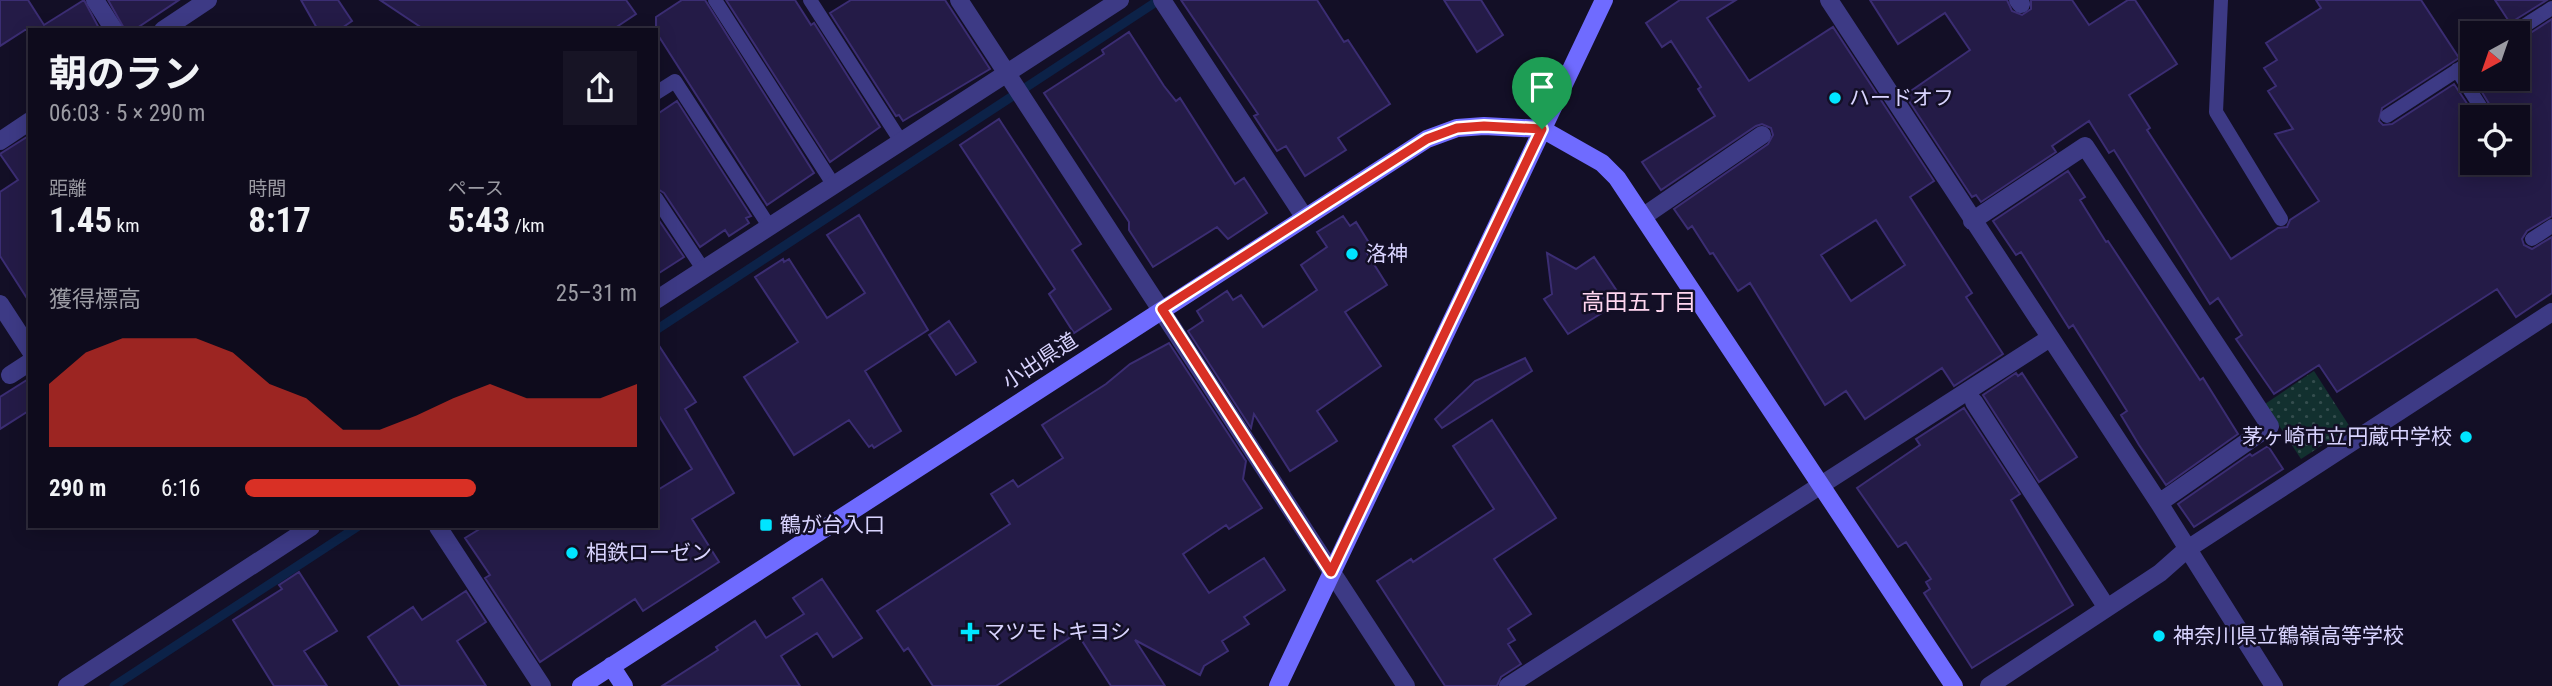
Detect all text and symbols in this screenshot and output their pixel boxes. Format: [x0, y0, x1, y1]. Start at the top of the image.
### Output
north arrow [2460, 21, 2530, 91]
map controls [2460, 21, 2530, 175]
button: share [563, 51, 637, 125]
text: 朝のラン [49, 52, 201, 96]
pin [1512, 57, 1572, 129]
icon: arrive [1523, 68, 1561, 106]
place label: ハードオフ [1849, 86, 1954, 110]
marker: ハードオフ [1827, 90, 1843, 106]
text: 06:03 · 5 × 290 m [49, 100, 205, 127]
button: locate [2460, 105, 2530, 175]
text: 距離 [49, 177, 87, 200]
text: 時間 [248, 177, 286, 200]
text: ペース [448, 177, 504, 200]
text: 1.45 [49, 200, 112, 241]
text: 8:17 [248, 200, 311, 241]
text: 5:43 [448, 200, 510, 241]
text: km [112, 214, 139, 237]
text: /km [510, 214, 545, 237]
place label: 洛神 [1366, 242, 1408, 266]
marker: 洛神 [1344, 246, 1360, 262]
text: 25–31 m [556, 280, 637, 307]
text: 獲得標高 [49, 286, 141, 313]
district label: 高田五丁目 [1582, 289, 1697, 316]
street label: 小出県道 [998, 328, 1082, 394]
place label: 茅ヶ崎市立円蔵中学校 [2242, 425, 2452, 449]
marker: 茅ヶ崎市立円蔵中学校 [2458, 429, 2474, 445]
text: 290 m [49, 475, 106, 502]
text: 6:16 [161, 475, 200, 502]
place label: 鶴が台入口 [780, 513, 885, 537]
marker: 鶴が台入口 [758, 517, 774, 533]
place label: 相鉄ローゼン [586, 541, 712, 565]
marker: 相鉄ローゼン [564, 545, 580, 561]
place label: マツモトキヨシ [984, 620, 1131, 644]
marker: マツモトキヨシ [962, 624, 978, 640]
place label: 神奈川県立鶴嶺高等学校 [2173, 624, 2404, 648]
marker: 神奈川県立鶴嶺高等学校 [2151, 628, 2167, 644]

